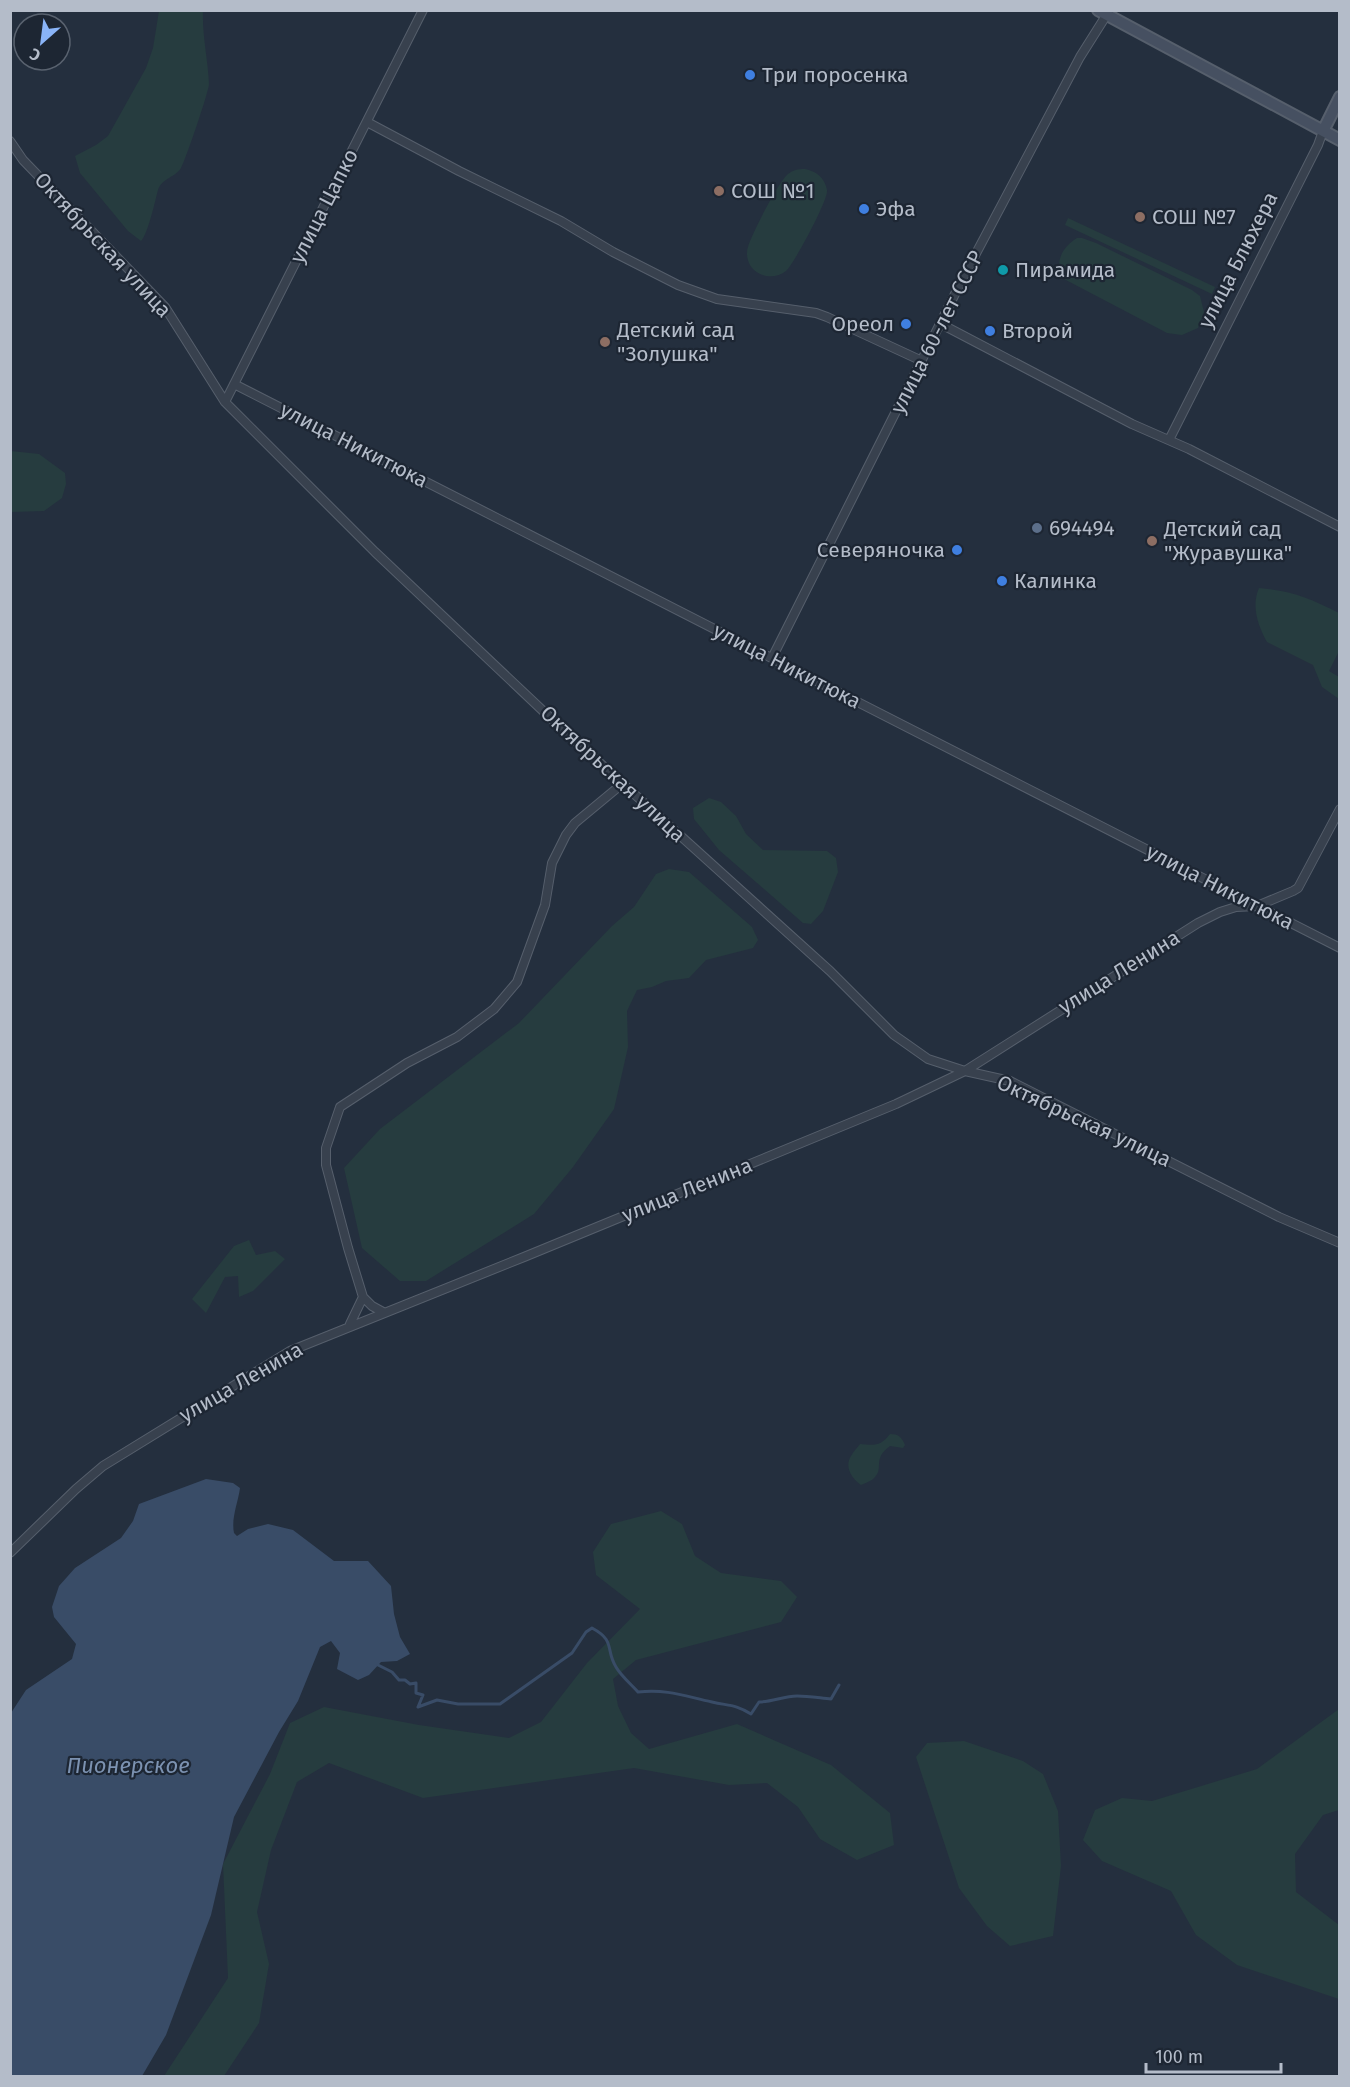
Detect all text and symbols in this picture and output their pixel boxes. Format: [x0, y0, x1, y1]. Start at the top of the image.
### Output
north arrow [12, 12, 72, 72]
text: С [26, 44, 44, 65]
place label: Три поросенка [762, 62, 908, 88]
marker: Три поросенка [743, 68, 757, 82]
street label: улица Цапко [284, 144, 364, 268]
street label: Октябрьская улица [29, 167, 177, 323]
place label: СОШ №1 [731, 178, 815, 204]
marker: СОШ №1 [712, 184, 726, 198]
street label: улица Блюхера [1192, 187, 1284, 333]
place label: Эфа [876, 196, 916, 222]
marker: Эфа [857, 202, 871, 216]
place label: СОШ №7 [1152, 204, 1236, 230]
marker: СОШ №7 [1133, 210, 1147, 224]
street label: улица 60-лет СССР [885, 246, 989, 418]
place label: Пирамида [1015, 257, 1115, 283]
marker: Пирамида [996, 263, 1010, 277]
place label: Ореол [831, 311, 894, 337]
place label: Детский сад "Золушка" [616, 317, 734, 367]
marker: Ореол [899, 317, 913, 331]
place label: Второй [1002, 318, 1073, 344]
marker: Второй [983, 324, 997, 338]
marker: Детский сад "Золушка" [598, 335, 612, 349]
street label: улица Никитюка [276, 397, 432, 493]
place label: 694494 [1049, 515, 1115, 541]
place label: Детский сад "Журавушка" [1163, 516, 1292, 566]
marker: 694494 [1030, 521, 1044, 535]
marker: Детский сад "Журавушка" [1145, 534, 1159, 548]
place label: Северяночка [817, 537, 945, 563]
marker: Северяночка [950, 543, 964, 557]
place label: Калинка [1014, 568, 1097, 594]
marker: Калинка [995, 574, 1009, 588]
street label: улица Никитюка [709, 618, 865, 714]
street label: Октябрьская улица [535, 700, 691, 848]
street label: улица Никитюка [1142, 839, 1298, 935]
street label: улица Ленина [1053, 924, 1185, 1020]
street label: Октябрьская улица [993, 1069, 1175, 1173]
street label: улица Ленина [618, 1152, 756, 1228]
street label: улица Ленина [175, 1336, 307, 1428]
water label: Пионерское [66, 1752, 190, 1779]
scale bar [1146, 2036, 1281, 2074]
text: 100 m [1155, 2046, 1203, 2068]

